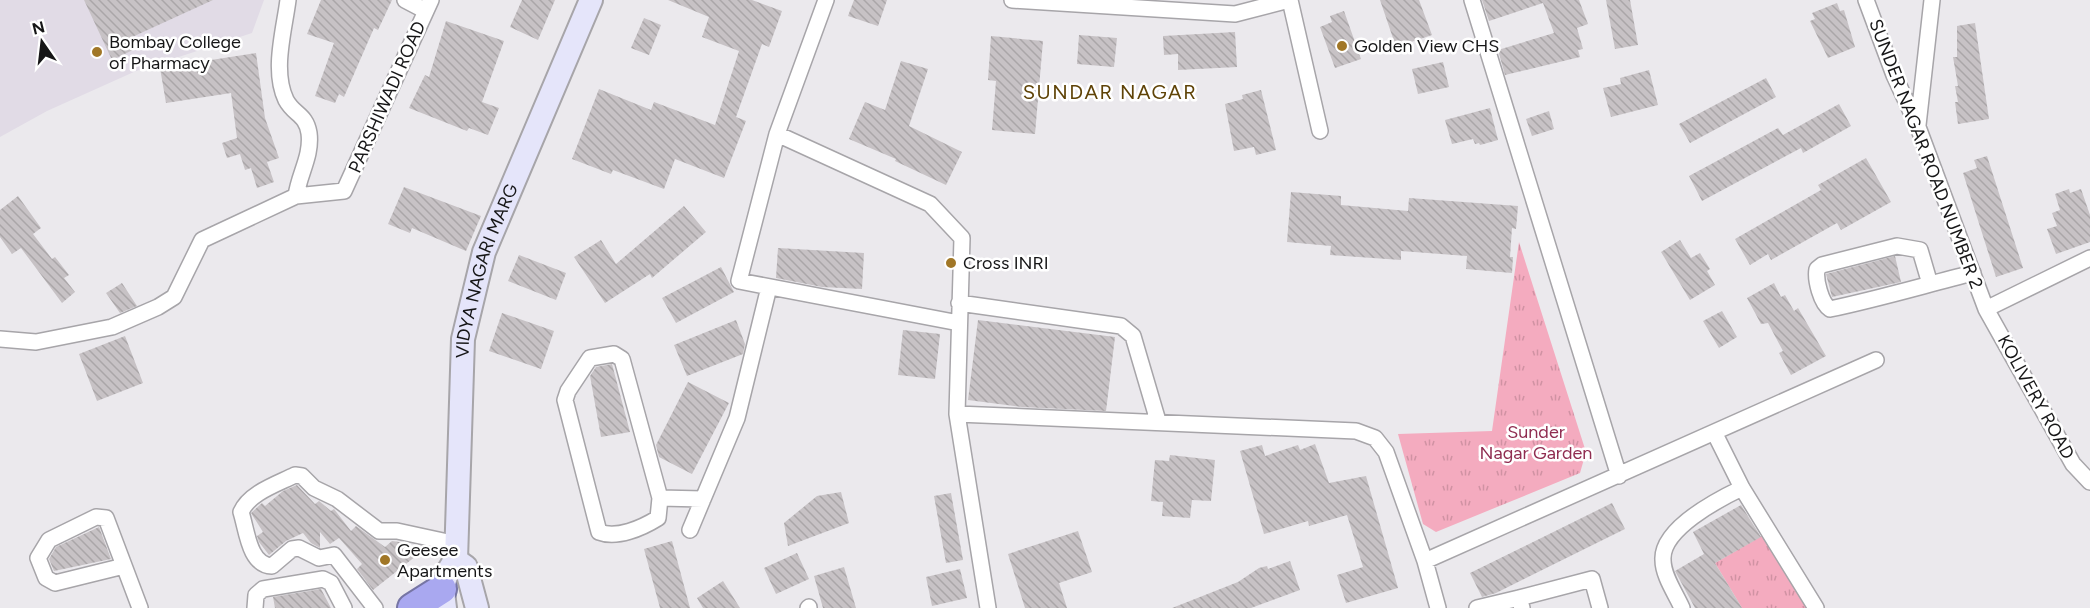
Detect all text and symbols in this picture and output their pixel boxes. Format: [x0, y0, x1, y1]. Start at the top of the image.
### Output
north arrow [12, 12, 72, 72]
street label: SUNDER NAGAR ROAD NUMBER 2 [1864, 16, 1988, 292]
text: N [30, 17, 47, 39]
street label: PARSHIWADI ROAD [344, 18, 430, 176]
place label: Bombay College of Pharmacy [109, 31, 241, 74]
place label: Golden View CHS [1354, 35, 1499, 57]
marker: Golden View CHS [1335, 39, 1349, 53]
marker: Bombay College of Pharmacy [90, 45, 104, 59]
district label: SUNDAR NAGAR [1023, 80, 1197, 104]
street label: VIDYA NAGARI MARG [451, 180, 523, 358]
place label: Cross INRI [963, 252, 1049, 274]
marker: Cross INRI [944, 256, 958, 270]
street label: KOLIVERY ROAD [1993, 331, 2079, 463]
park label: Sunder Nagar Garden [1480, 421, 1592, 464]
place label: Geesee Apartments [397, 539, 492, 582]
marker: Geesee Apartments [378, 553, 392, 567]

